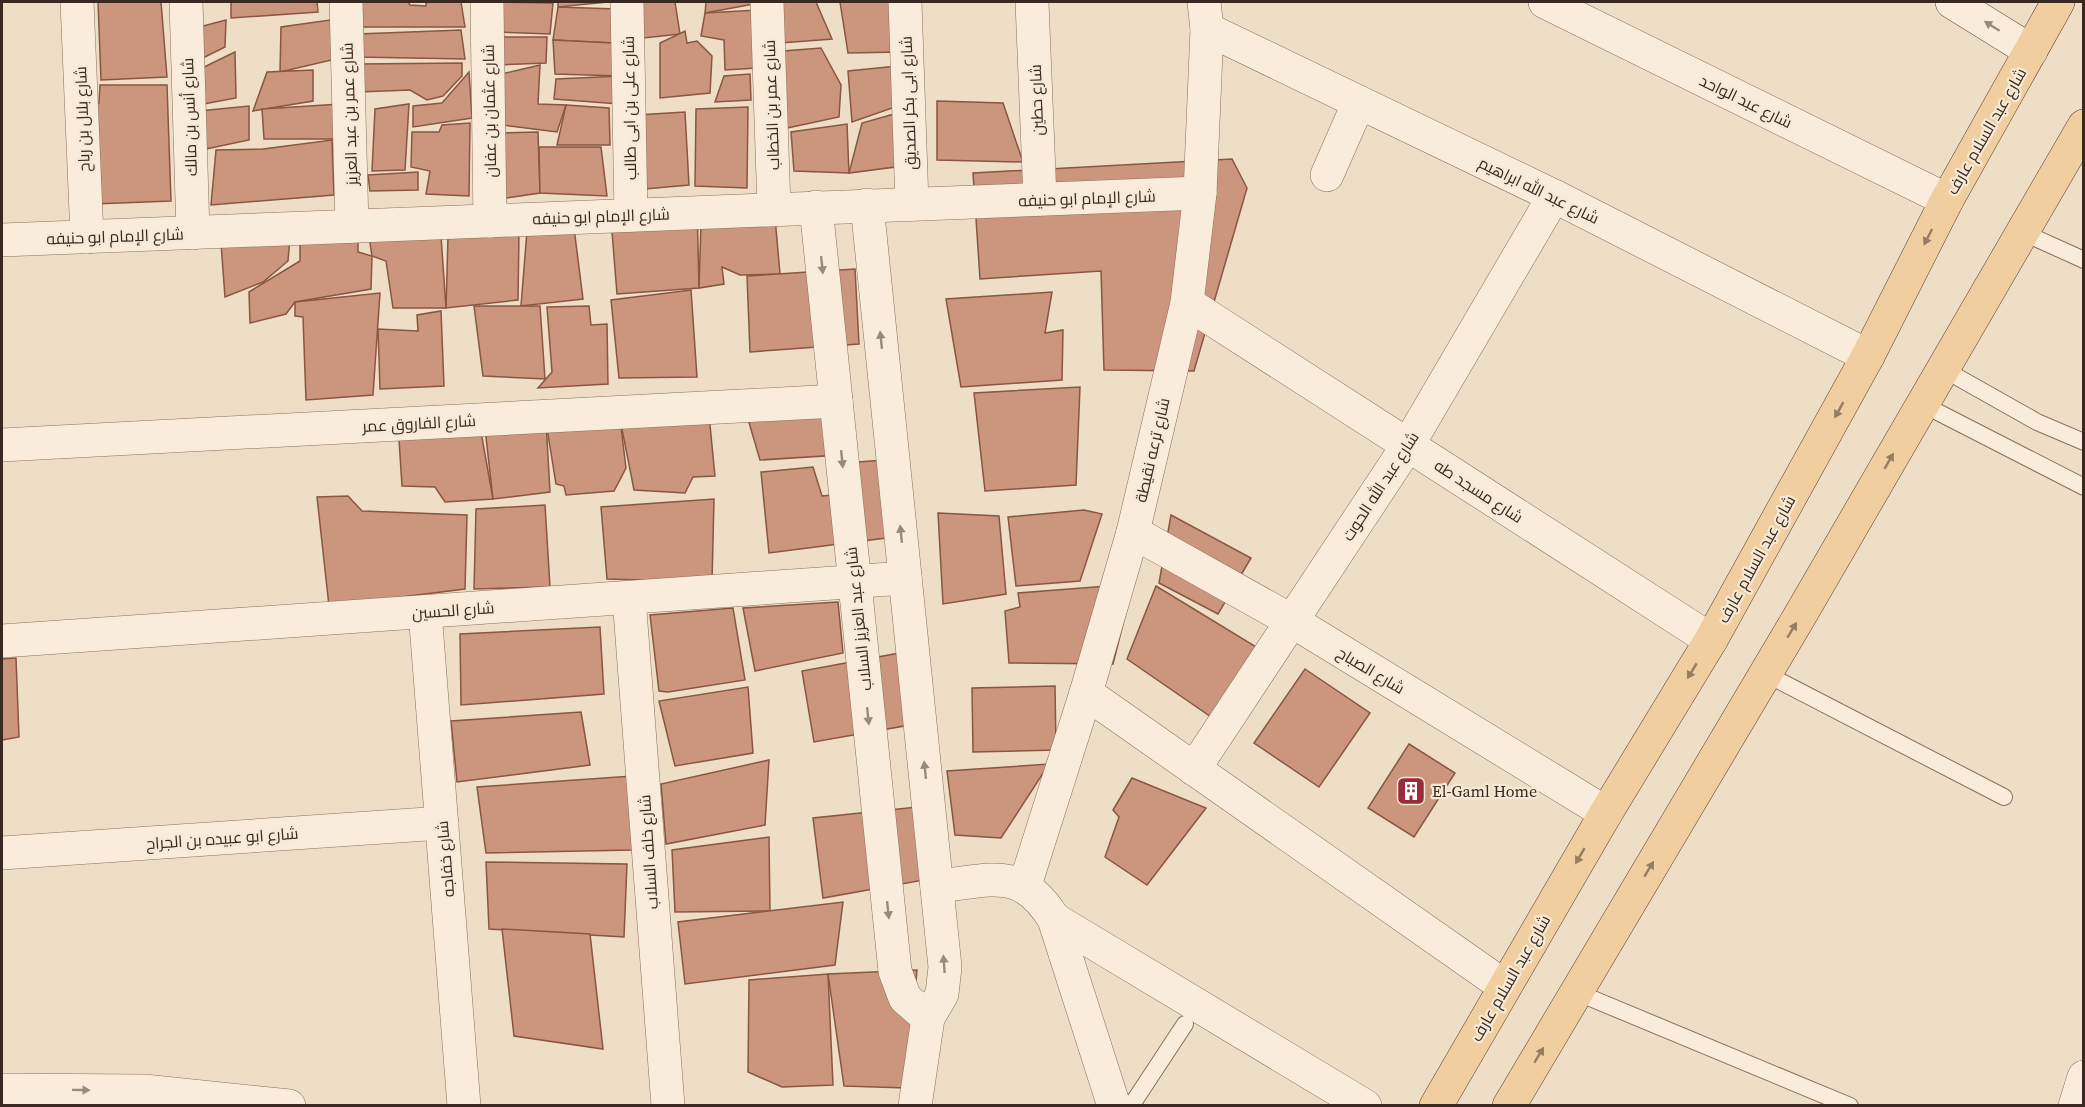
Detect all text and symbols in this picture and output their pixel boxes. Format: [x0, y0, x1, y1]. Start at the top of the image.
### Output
one-way arrow [1984, 21, 2000, 32]
street label: شارع على بن ابى طالب [617, 36, 642, 180]
street label: شارع ابى بكر الصديق [895, 36, 922, 170]
street label: شارع عمر بن الخطاب [758, 39, 785, 171]
street label: شارع عمر بن عبد العزيز [336, 42, 364, 187]
street label: شارع عثمان بن عفان [477, 44, 502, 178]
street label: شارع أنس بن مالك [176, 57, 203, 177]
street label: شارع حطين [1024, 64, 1049, 136]
street label: شارع عبد السلام عارف [1941, 64, 2032, 199]
street label: شارع بلال بن رباح [69, 66, 96, 172]
street label: شارع عبد الواحد [1695, 69, 1796, 134]
street label: شارع عبد الله ابراهيم [1475, 151, 1603, 230]
street label: شارع الإمام ابو حنيفه [1018, 185, 1156, 212]
street label: شارع الإمام ابو حنيفه [532, 203, 670, 230]
street label: شارع الإمام ابو حنيفه [46, 223, 184, 250]
one-way arrow [1924, 228, 1933, 245]
one-way arrow [817, 256, 827, 275]
one-way arrow [876, 330, 886, 349]
street label: شارع ترعه نقيطة [1129, 396, 1176, 505]
one-way arrow [1834, 402, 1844, 419]
street label: شارع الفاروق عمر [361, 409, 477, 438]
street label: شارع عبد الله الحوت [1336, 427, 1424, 546]
one-way arrow [837, 450, 847, 469]
one-way arrow [1884, 453, 1895, 469]
street label: شارع مسجد طه [1430, 454, 1528, 529]
street label: شارع عبد السلام عارف [1712, 491, 1801, 627]
one-way arrow [896, 524, 906, 543]
street label: شارع عبد العزيز السلاب [839, 546, 878, 692]
street label: شارع الحسين [411, 596, 495, 625]
one-way arrow [1786, 622, 1797, 638]
street label: شارع الصباح [1332, 641, 1409, 700]
one-way arrow [1686, 663, 1697, 679]
one-way arrow [863, 706, 873, 725]
one-way arrow [920, 760, 930, 779]
building icon: El-Gaml Home [1395, 775, 1427, 807]
place label: El-Gaml Home [1432, 780, 1537, 802]
street label: شارع خلف السلاب [633, 794, 664, 910]
street label: شارع خفاجه [431, 820, 460, 898]
street label: شارع ابو عبيده بن الجراح [145, 822, 299, 855]
one-way arrow [1575, 848, 1586, 864]
one-way arrow [1644, 861, 1655, 877]
one-way arrow [883, 900, 893, 919]
street label: شارع عبد السلام عارف [1465, 911, 1556, 1046]
one-way arrow [939, 954, 949, 973]
one-way arrow [1534, 1046, 1544, 1063]
one-way arrow [71, 1085, 90, 1094]

